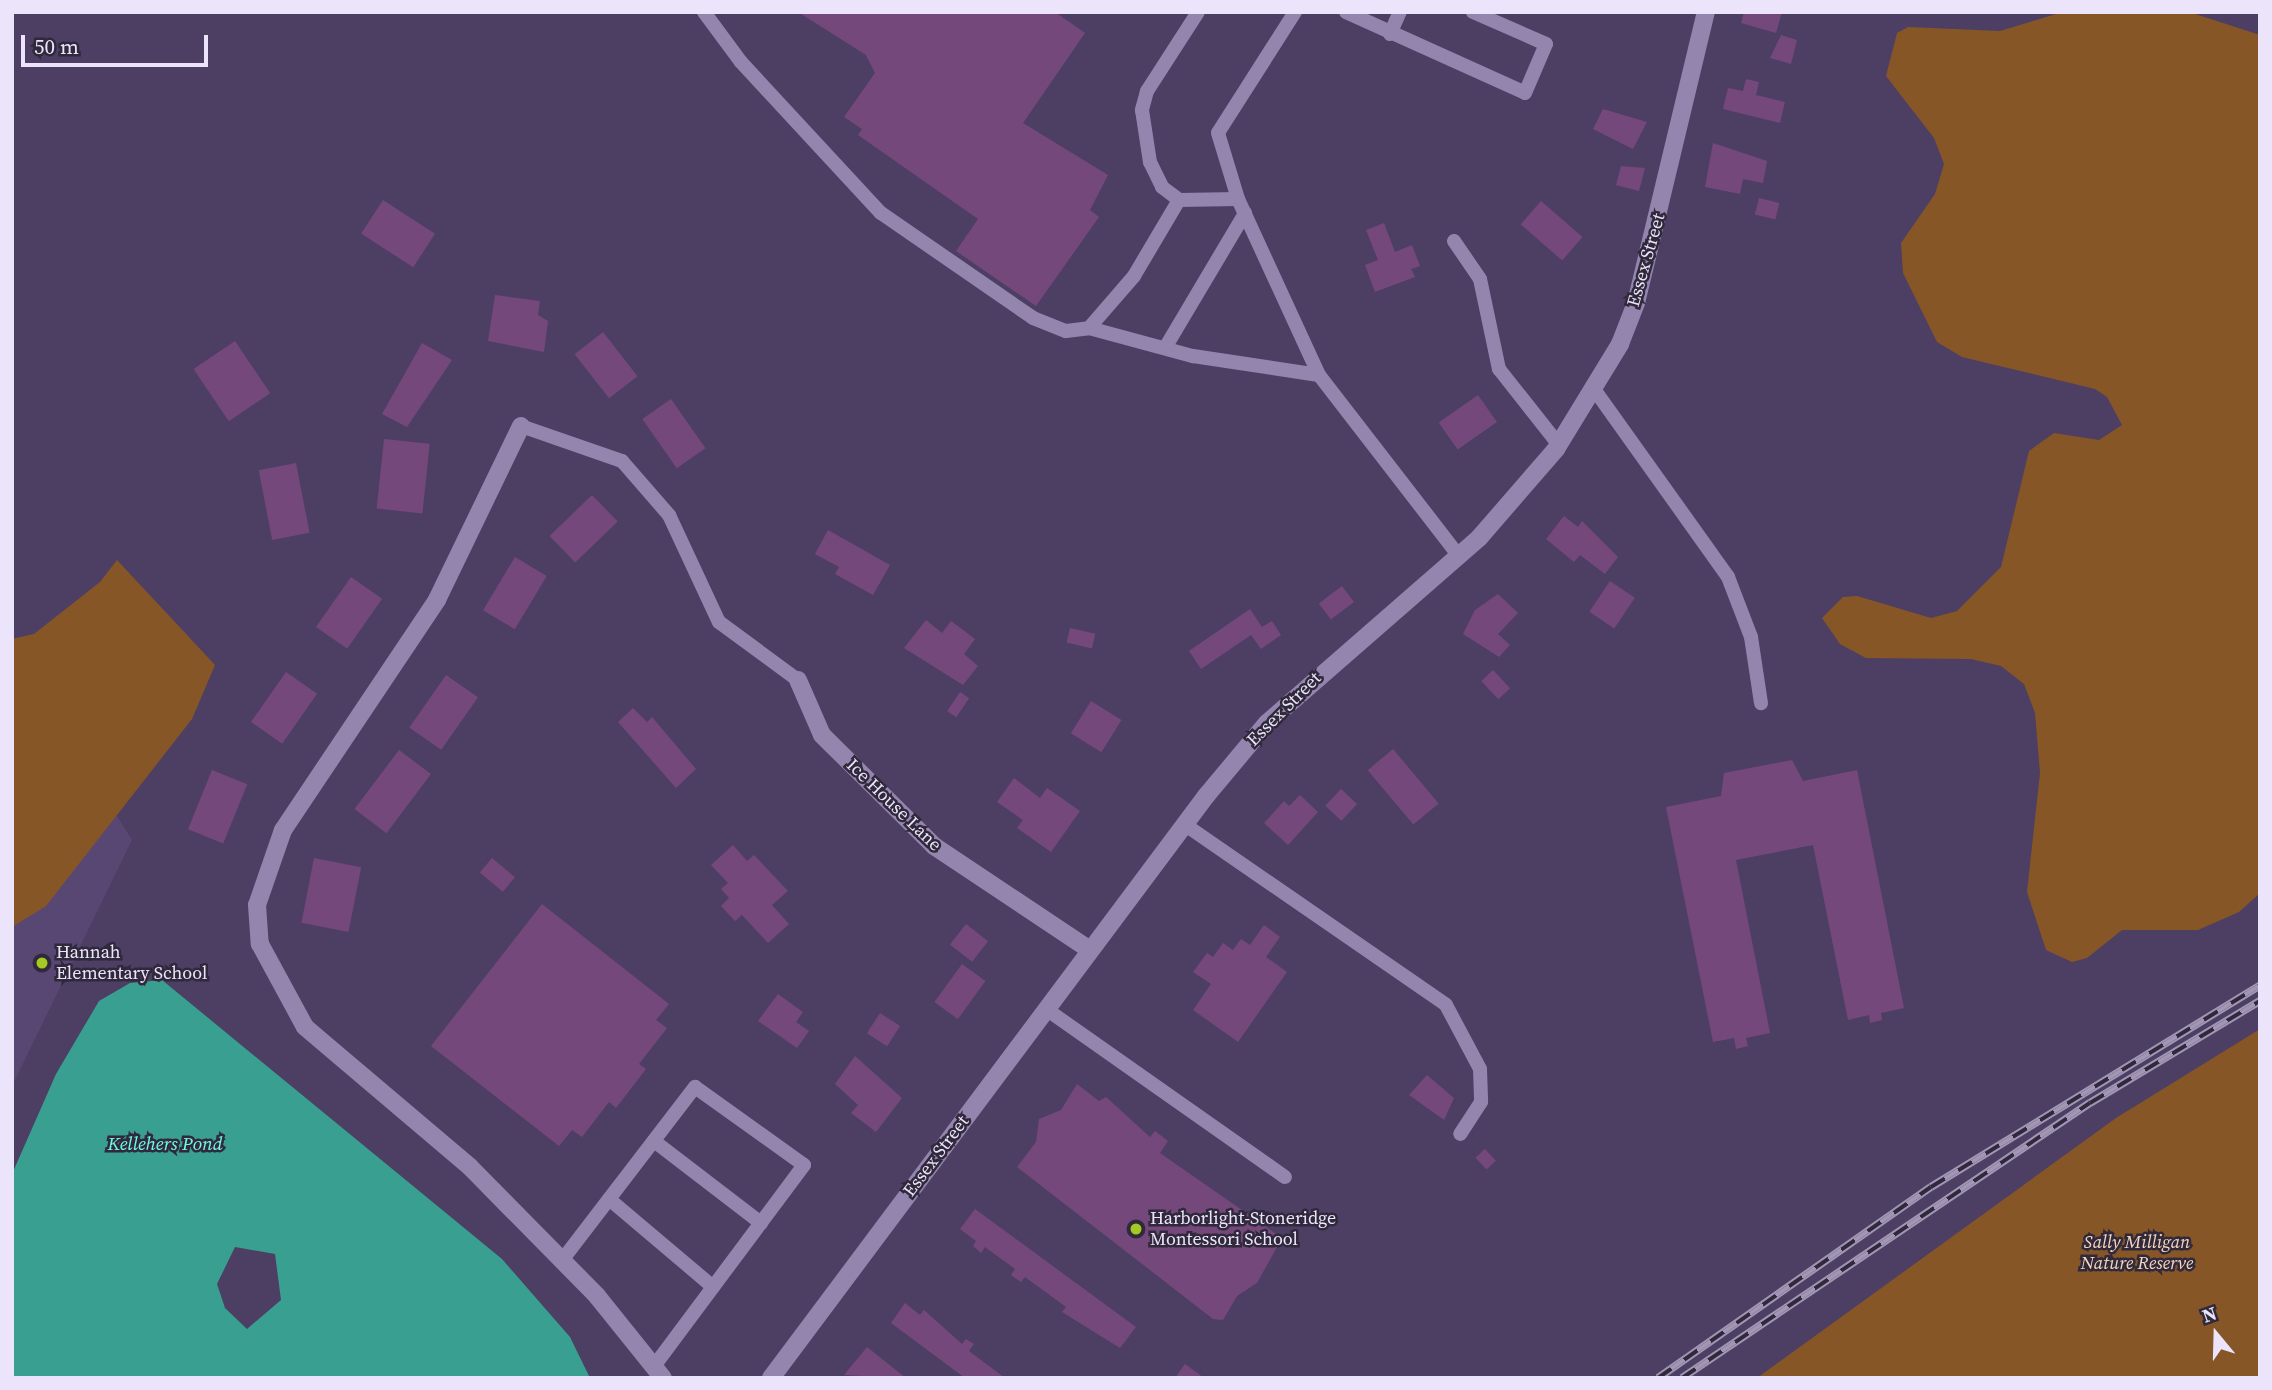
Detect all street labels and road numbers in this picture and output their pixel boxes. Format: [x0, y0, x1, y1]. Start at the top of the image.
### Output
street label: Essex Street [1622, 211, 1670, 309]
street label: Essex Street [1242, 667, 1326, 751]
street label: Ice House Lane [842, 754, 946, 856]
street label: Essex Street [899, 1111, 973, 1201]

